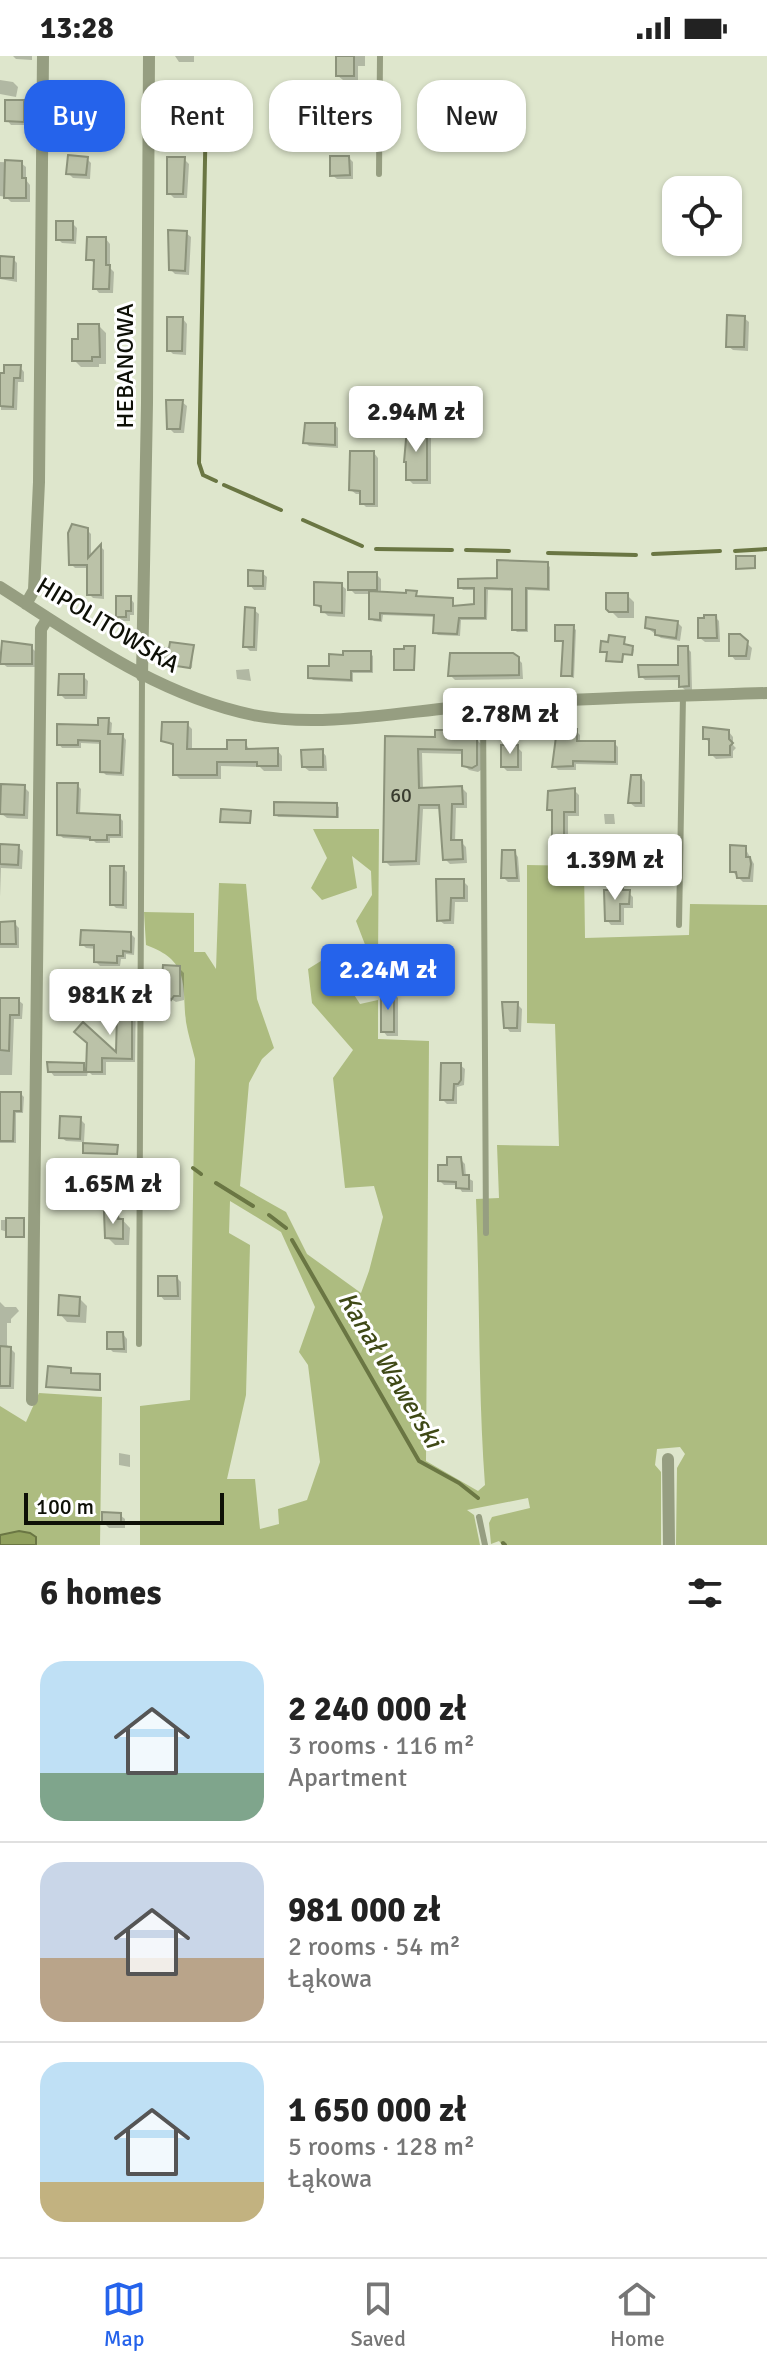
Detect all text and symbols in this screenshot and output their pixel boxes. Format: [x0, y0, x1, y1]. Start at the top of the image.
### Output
text: 13:28 [40, 10, 114, 47]
chip: Buy [24, 80, 125, 152]
chip: Rent [141, 80, 253, 152]
chip: Filters [269, 80, 401, 152]
chip: New [417, 80, 526, 152]
map controls [662, 176, 742, 256]
button: locate [662, 176, 742, 256]
street label: HEBANOWA [110, 303, 140, 429]
pin: 2.94M zł [333, 386, 499, 454]
text: 2.94M zł [367, 396, 465, 428]
street label: HIPOLITOWSKA [31, 571, 185, 680]
pin: 2.78M zł [427, 688, 593, 756]
text: 2.78M zł [461, 698, 559, 730]
house number: 60 [390, 783, 412, 808]
pin: 1.39M zł [532, 834, 698, 902]
text: 1.39M zł [566, 844, 664, 876]
pin: 2.24M zł [305, 944, 471, 1012]
text: 2.24M zł [339, 954, 437, 986]
pin: 981K zł [36, 969, 184, 1037]
text: 981K zł [67, 979, 153, 1011]
pin: 1.65M zł [30, 1158, 196, 1226]
text: 1.65M zł [64, 1168, 162, 1200]
water label: Kanał Wawerski [331, 1286, 451, 1457]
scale bar [24, 1489, 224, 1525]
text: 100 m [36, 1493, 94, 1520]
icon: filters [683, 1571, 727, 1615]
text: 6 homes [40, 1572, 161, 1614]
text: 2 240 000 zł [288, 1688, 467, 1730]
icon: home [104, 1693, 200, 1789]
text: 3 rooms · 116 m² [288, 1730, 475, 1762]
text: Apartment [288, 1762, 407, 1794]
text: 981 000 zł [288, 1889, 441, 1931]
icon: home [104, 1894, 200, 1990]
text: 2 rooms · 54 m² [288, 1931, 461, 1963]
text: Łąkowa [288, 1963, 372, 1995]
text: 1 650 000 zł [288, 2089, 467, 2131]
icon: home [104, 2094, 200, 2190]
text: 5 rooms · 128 m² [288, 2131, 475, 2163]
text: Łąkowa [288, 2163, 372, 2195]
tab: Map [102, 2277, 146, 2352]
tab: Saved [350, 2277, 406, 2352]
tab: Home [610, 2277, 665, 2352]

